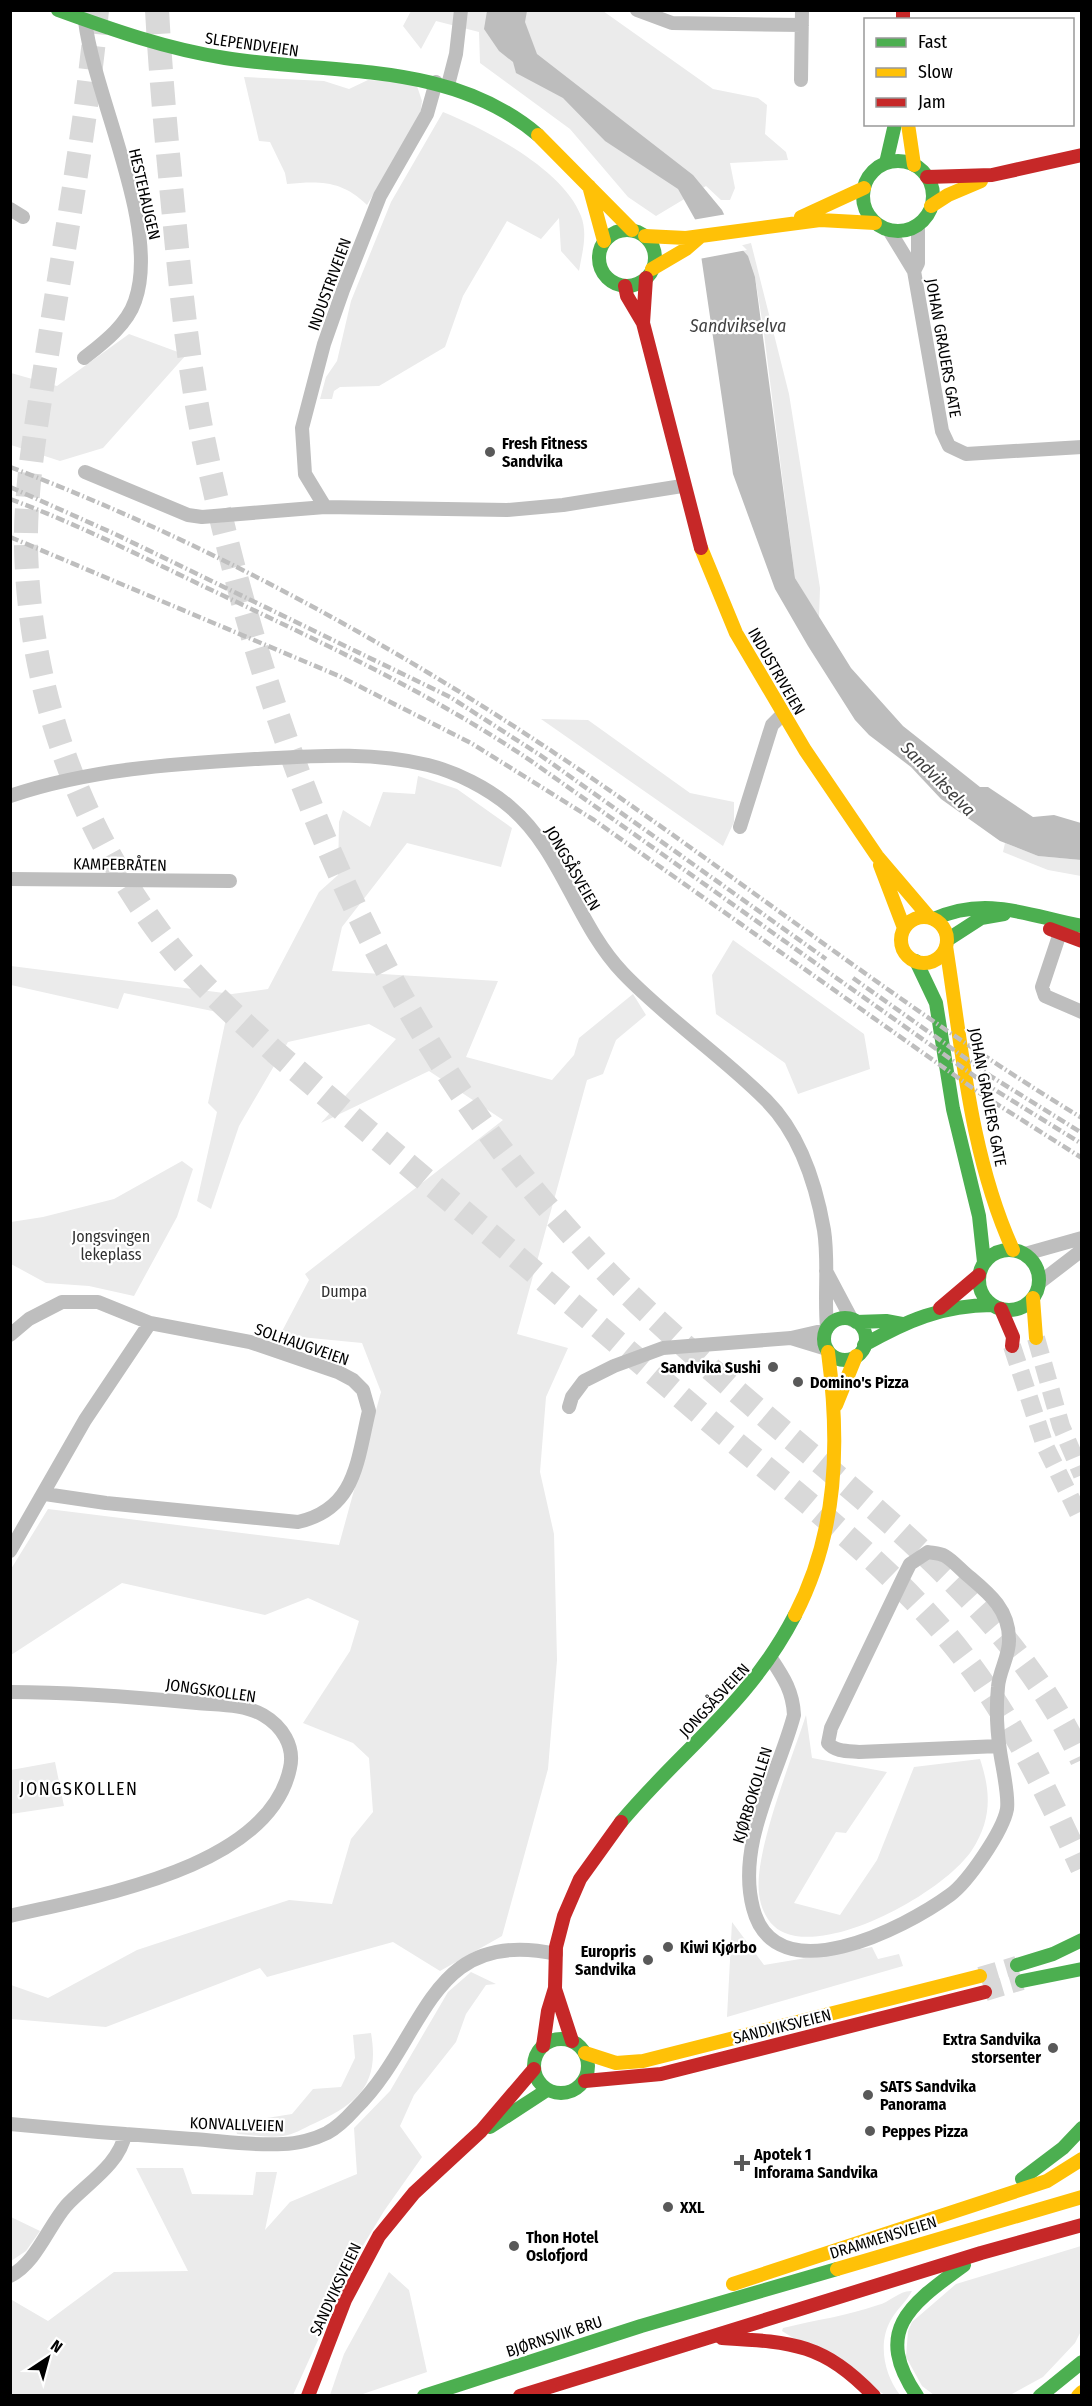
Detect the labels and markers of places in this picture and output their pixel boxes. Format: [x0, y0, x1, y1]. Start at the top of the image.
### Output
place label: Fresh Fitness Sandvika [502, 434, 588, 471]
marker: Fresh Fitness Sandvika [483, 445, 497, 459]
place label: Sandvika Sushi [661, 1358, 761, 1377]
marker: Sandvika Sushi [766, 1360, 780, 1374]
place label: Domino's Pizza [810, 1373, 909, 1392]
marker: Domino's Pizza [791, 1375, 805, 1389]
place label: Kiwi Kjørbo [680, 1938, 757, 1957]
marker: Kiwi Kjørbo [661, 1940, 675, 1954]
place label: Europris Sandvika [575, 1942, 636, 1979]
marker: Europris Sandvika [641, 1953, 655, 1967]
place label: Extra Sandvika storsenter [943, 2030, 1041, 2067]
marker: Extra Sandvika storsenter [1046, 2041, 1060, 2055]
place label: SATS Sandvika Panorama [880, 2077, 976, 2114]
marker: SATS Sandvika Panorama [861, 2088, 875, 2102]
place label: Peppes Pizza [882, 2122, 968, 2141]
marker: Peppes Pizza [863, 2124, 877, 2138]
place label: Apotek 1 Inforama Sandvika [753, 2145, 878, 2182]
marker: Apotek 1 Inforama Sandvika [735, 2156, 749, 2170]
place label: XXL [679, 2198, 705, 2217]
marker: XXL [661, 2200, 675, 2214]
place label: Thon Hotel Oslofjord [526, 2228, 599, 2265]
marker: Thon Hotel Oslofjord [507, 2239, 521, 2253]

